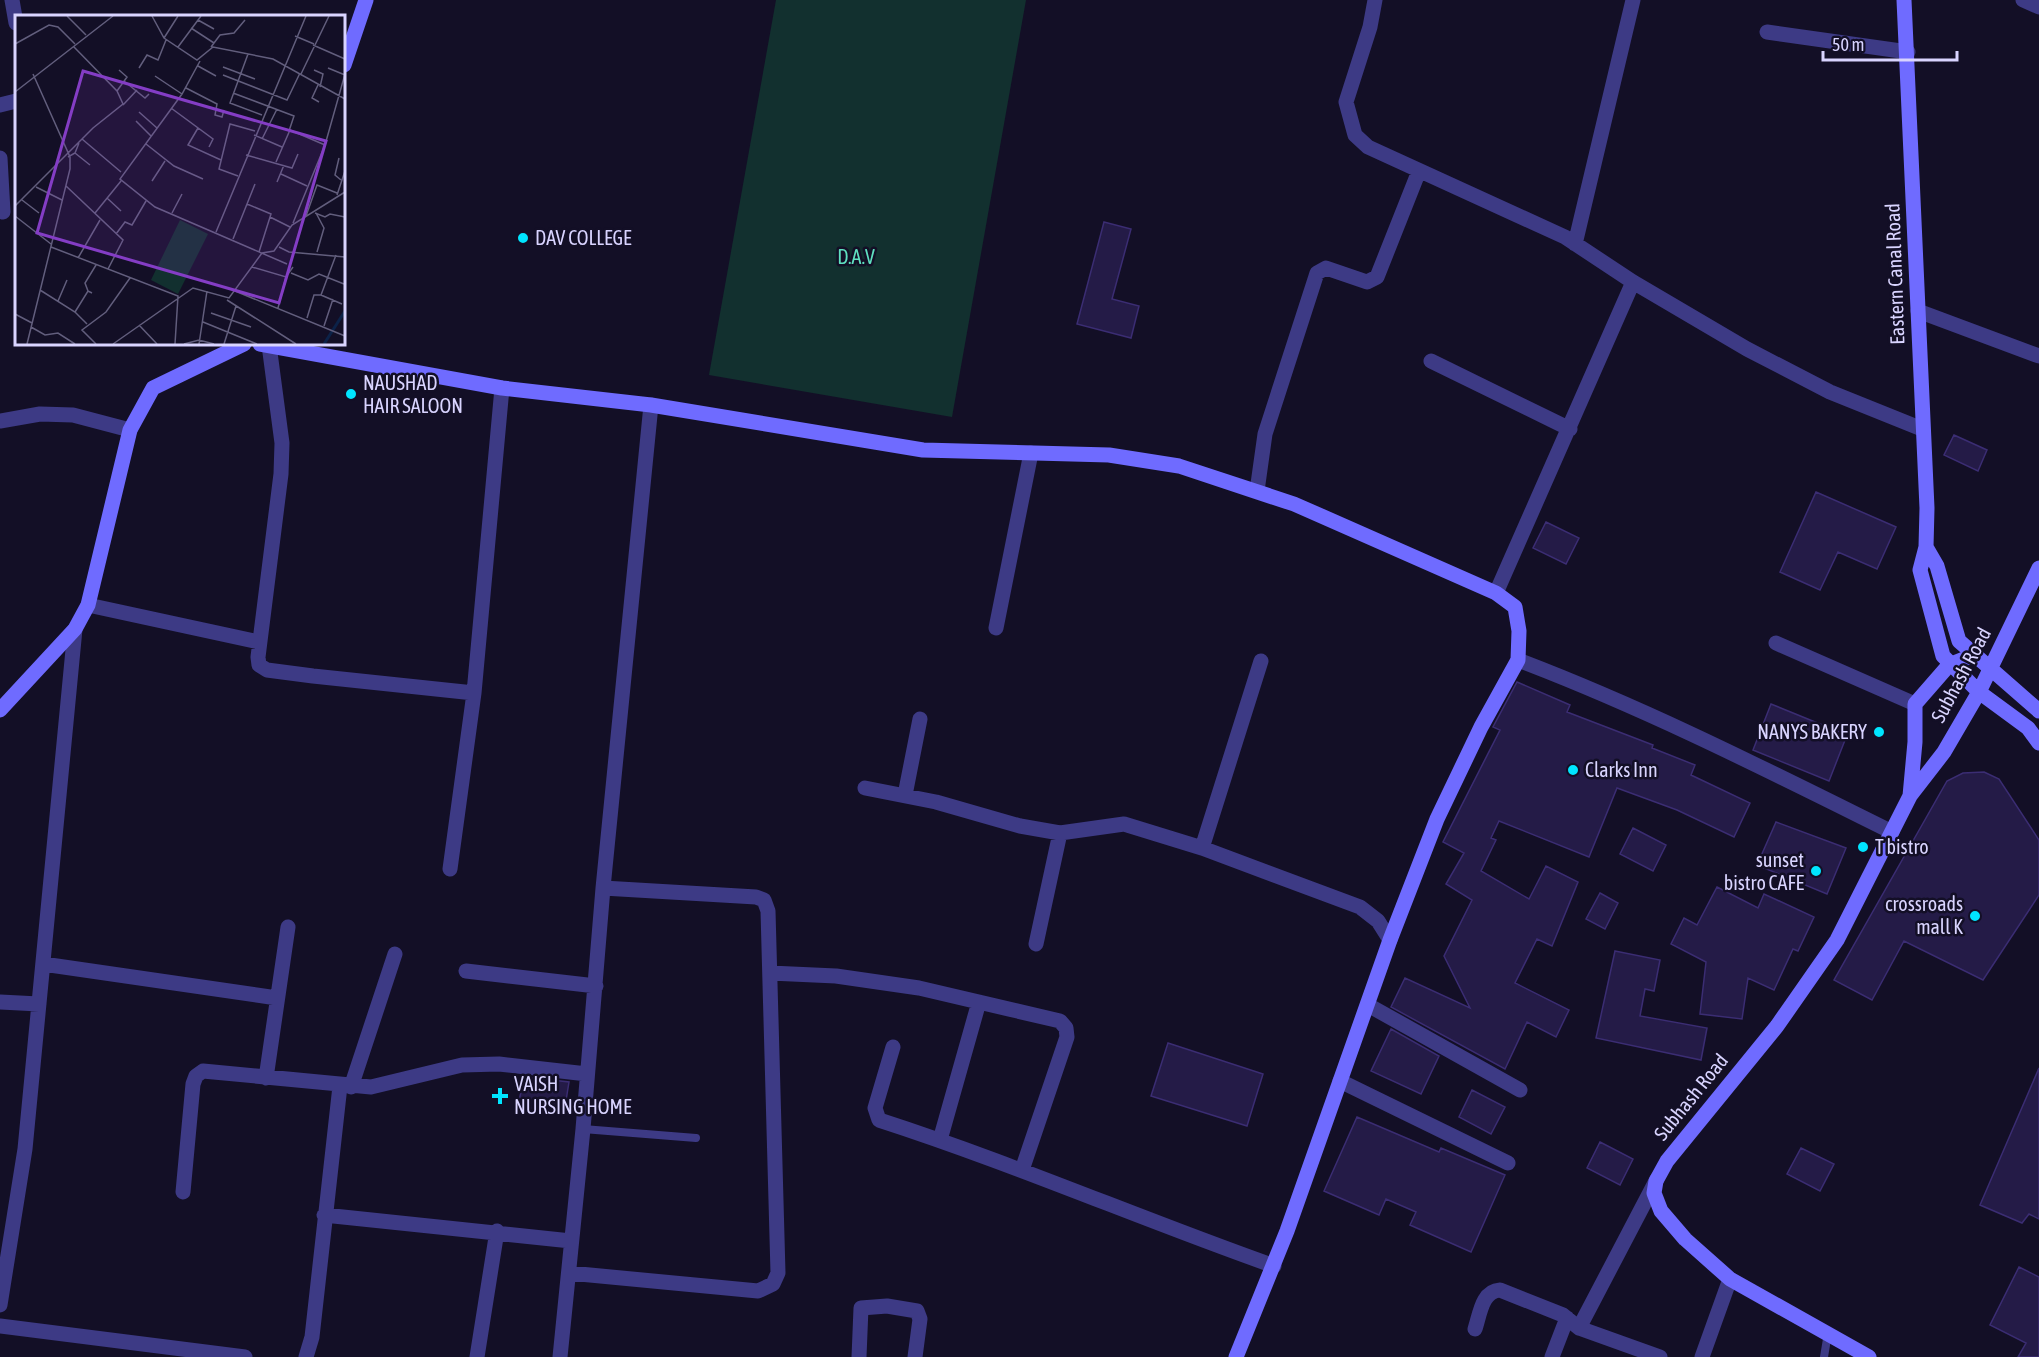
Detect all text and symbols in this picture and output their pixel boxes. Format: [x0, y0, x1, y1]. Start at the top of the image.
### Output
inset map [15, 15, 345, 345]
scale bar [1823, 24, 1956, 62]
text: 50 m [1832, 34, 1864, 55]
street label: Eastern Canal Road [1881, 203, 1908, 345]
place label: DAV COLLEGE [535, 226, 632, 249]
marker: DAV COLLEGE [516, 231, 530, 245]
park label: D.A.V [837, 245, 875, 268]
place label: NAUSHAD HAIR SALOON [363, 371, 463, 417]
marker: NAUSHAD HAIR SALOON [344, 387, 358, 401]
street label: Subhash Road [1926, 623, 1995, 726]
place label: NANYS BAKERY [1757, 720, 1867, 743]
marker: NANYS BAKERY [1872, 725, 1886, 739]
place label: Clarks Inn [1585, 758, 1658, 781]
marker: Clarks Inn [1566, 763, 1580, 777]
place label: T bistro [1875, 835, 1929, 858]
marker: T bistro [1856, 840, 1870, 854]
place label: sunset bistro CAFE [1724, 848, 1804, 894]
marker: sunset bistro CAFE [1809, 864, 1823, 878]
place label: crossroads mall K [1885, 892, 1963, 938]
marker: crossroads mall K [1968, 909, 1982, 923]
street label: Subhash Road [1649, 1049, 1732, 1144]
place label: VAISH NURSING HOME [514, 1072, 632, 1118]
marker: VAISH NURSING HOME [491, 1087, 509, 1105]

